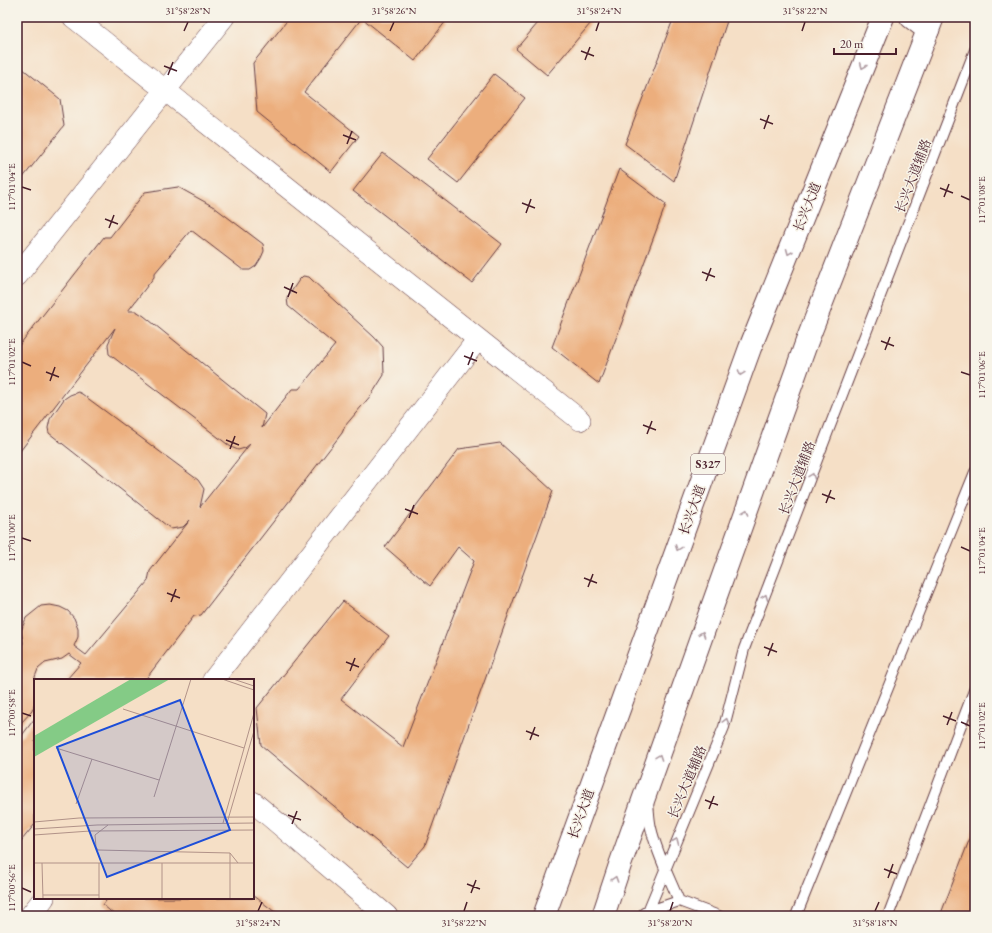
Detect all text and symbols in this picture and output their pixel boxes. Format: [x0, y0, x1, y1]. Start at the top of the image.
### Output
text: 31°58'28"N [166, 4, 211, 17]
text: 31°58'26"N [372, 4, 417, 17]
text: 31°58'24"N [577, 4, 622, 17]
text: 31°58'22"N [783, 4, 828, 17]
scale bar [834, 30, 896, 56]
text: 20 m [840, 36, 864, 52]
one-way arrow [860, 63, 868, 70]
street label: 长兴大道辅路 [891, 137, 935, 215]
text: 117°01'04"E [5, 163, 18, 211]
text: 117°01'08"E [975, 176, 988, 224]
street label: 长兴大道 [789, 180, 825, 234]
one-way arrow [785, 248, 793, 255]
text: 117°01'02"E [5, 338, 18, 386]
text: 117°01'06"E [975, 351, 988, 399]
one-way arrow [738, 369, 746, 376]
street label: 长兴大道辅路 [775, 439, 819, 517]
road number: S327 [691, 454, 725, 474]
one-way arrow [807, 472, 815, 479]
street label: 长兴大道 [675, 483, 709, 537]
one-way arrow [742, 508, 750, 515]
text: 117°01'00"E [5, 514, 18, 562]
text: 117°01'04"E [975, 527, 988, 575]
one-way arrow [674, 544, 683, 551]
one-way arrow [760, 594, 768, 601]
one-way arrow [698, 631, 706, 638]
inset map [34, 679, 254, 899]
text: 117°00'58"E [5, 689, 18, 737]
text: 117°01'02"E [975, 702, 988, 750]
one-way arrow [721, 718, 730, 725]
street label: 长兴大道辅路 [664, 743, 710, 821]
one-way arrow [654, 753, 662, 760]
street label: 长兴大道 [564, 787, 598, 841]
one-way arrow [672, 838, 680, 845]
text: 117°00'56"E [5, 864, 18, 912]
one-way arrow [610, 876, 619, 883]
text: 31°58'24"N [236, 916, 281, 929]
text: 31°58'22"N [442, 916, 487, 929]
text: 31°58'20"N [648, 916, 693, 929]
text: 31°58'18"N [853, 916, 898, 929]

